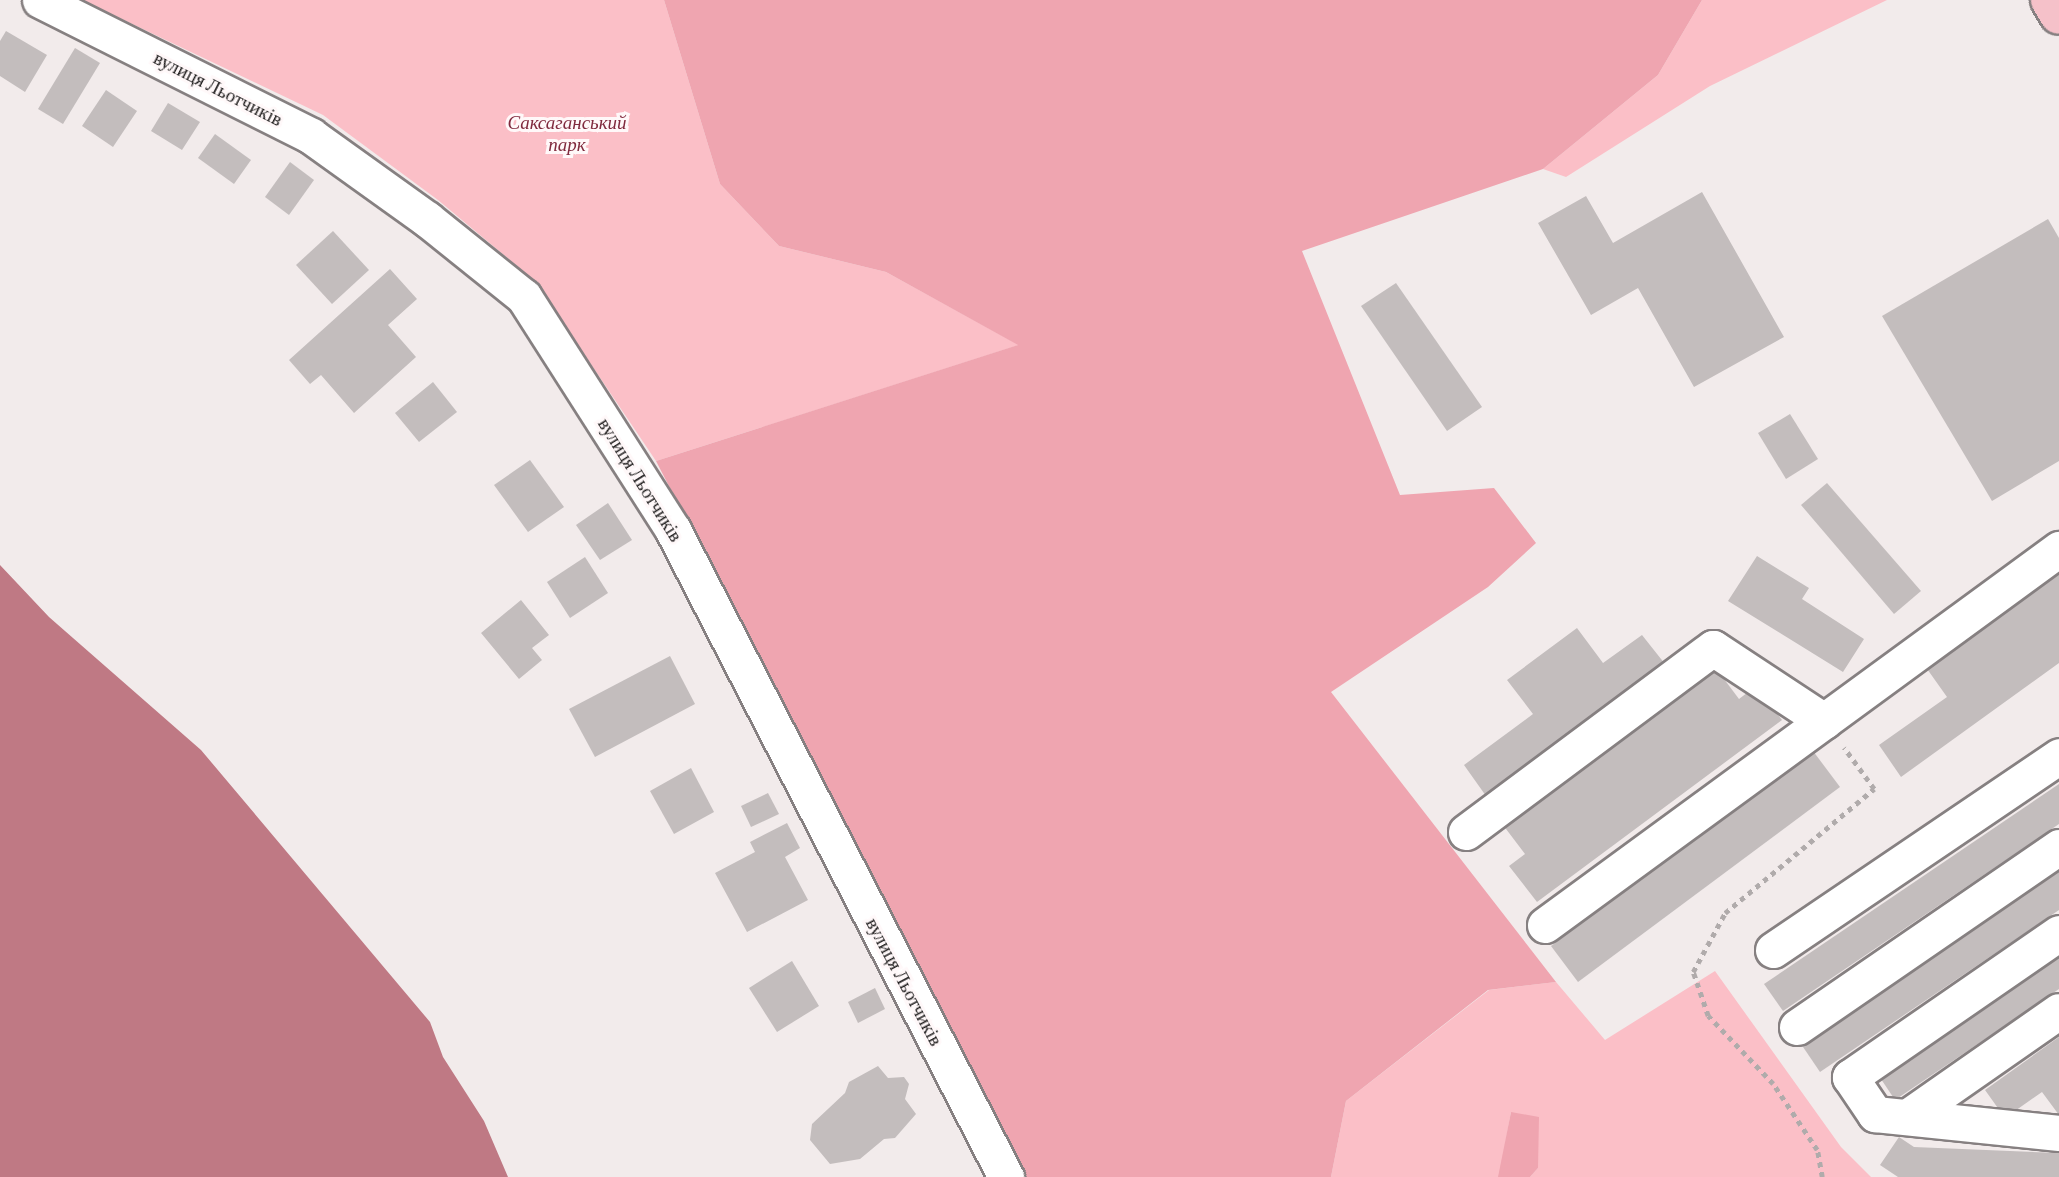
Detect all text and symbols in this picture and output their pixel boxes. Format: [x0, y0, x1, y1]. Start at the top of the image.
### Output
street label: вулиця Льотчиків [150, 47, 286, 131]
park label: Саксаганський парк [507, 112, 627, 156]
street label: вулиця Льотчиків [593, 414, 687, 546]
street label: вулиця Льотчиків [861, 914, 947, 1050]

